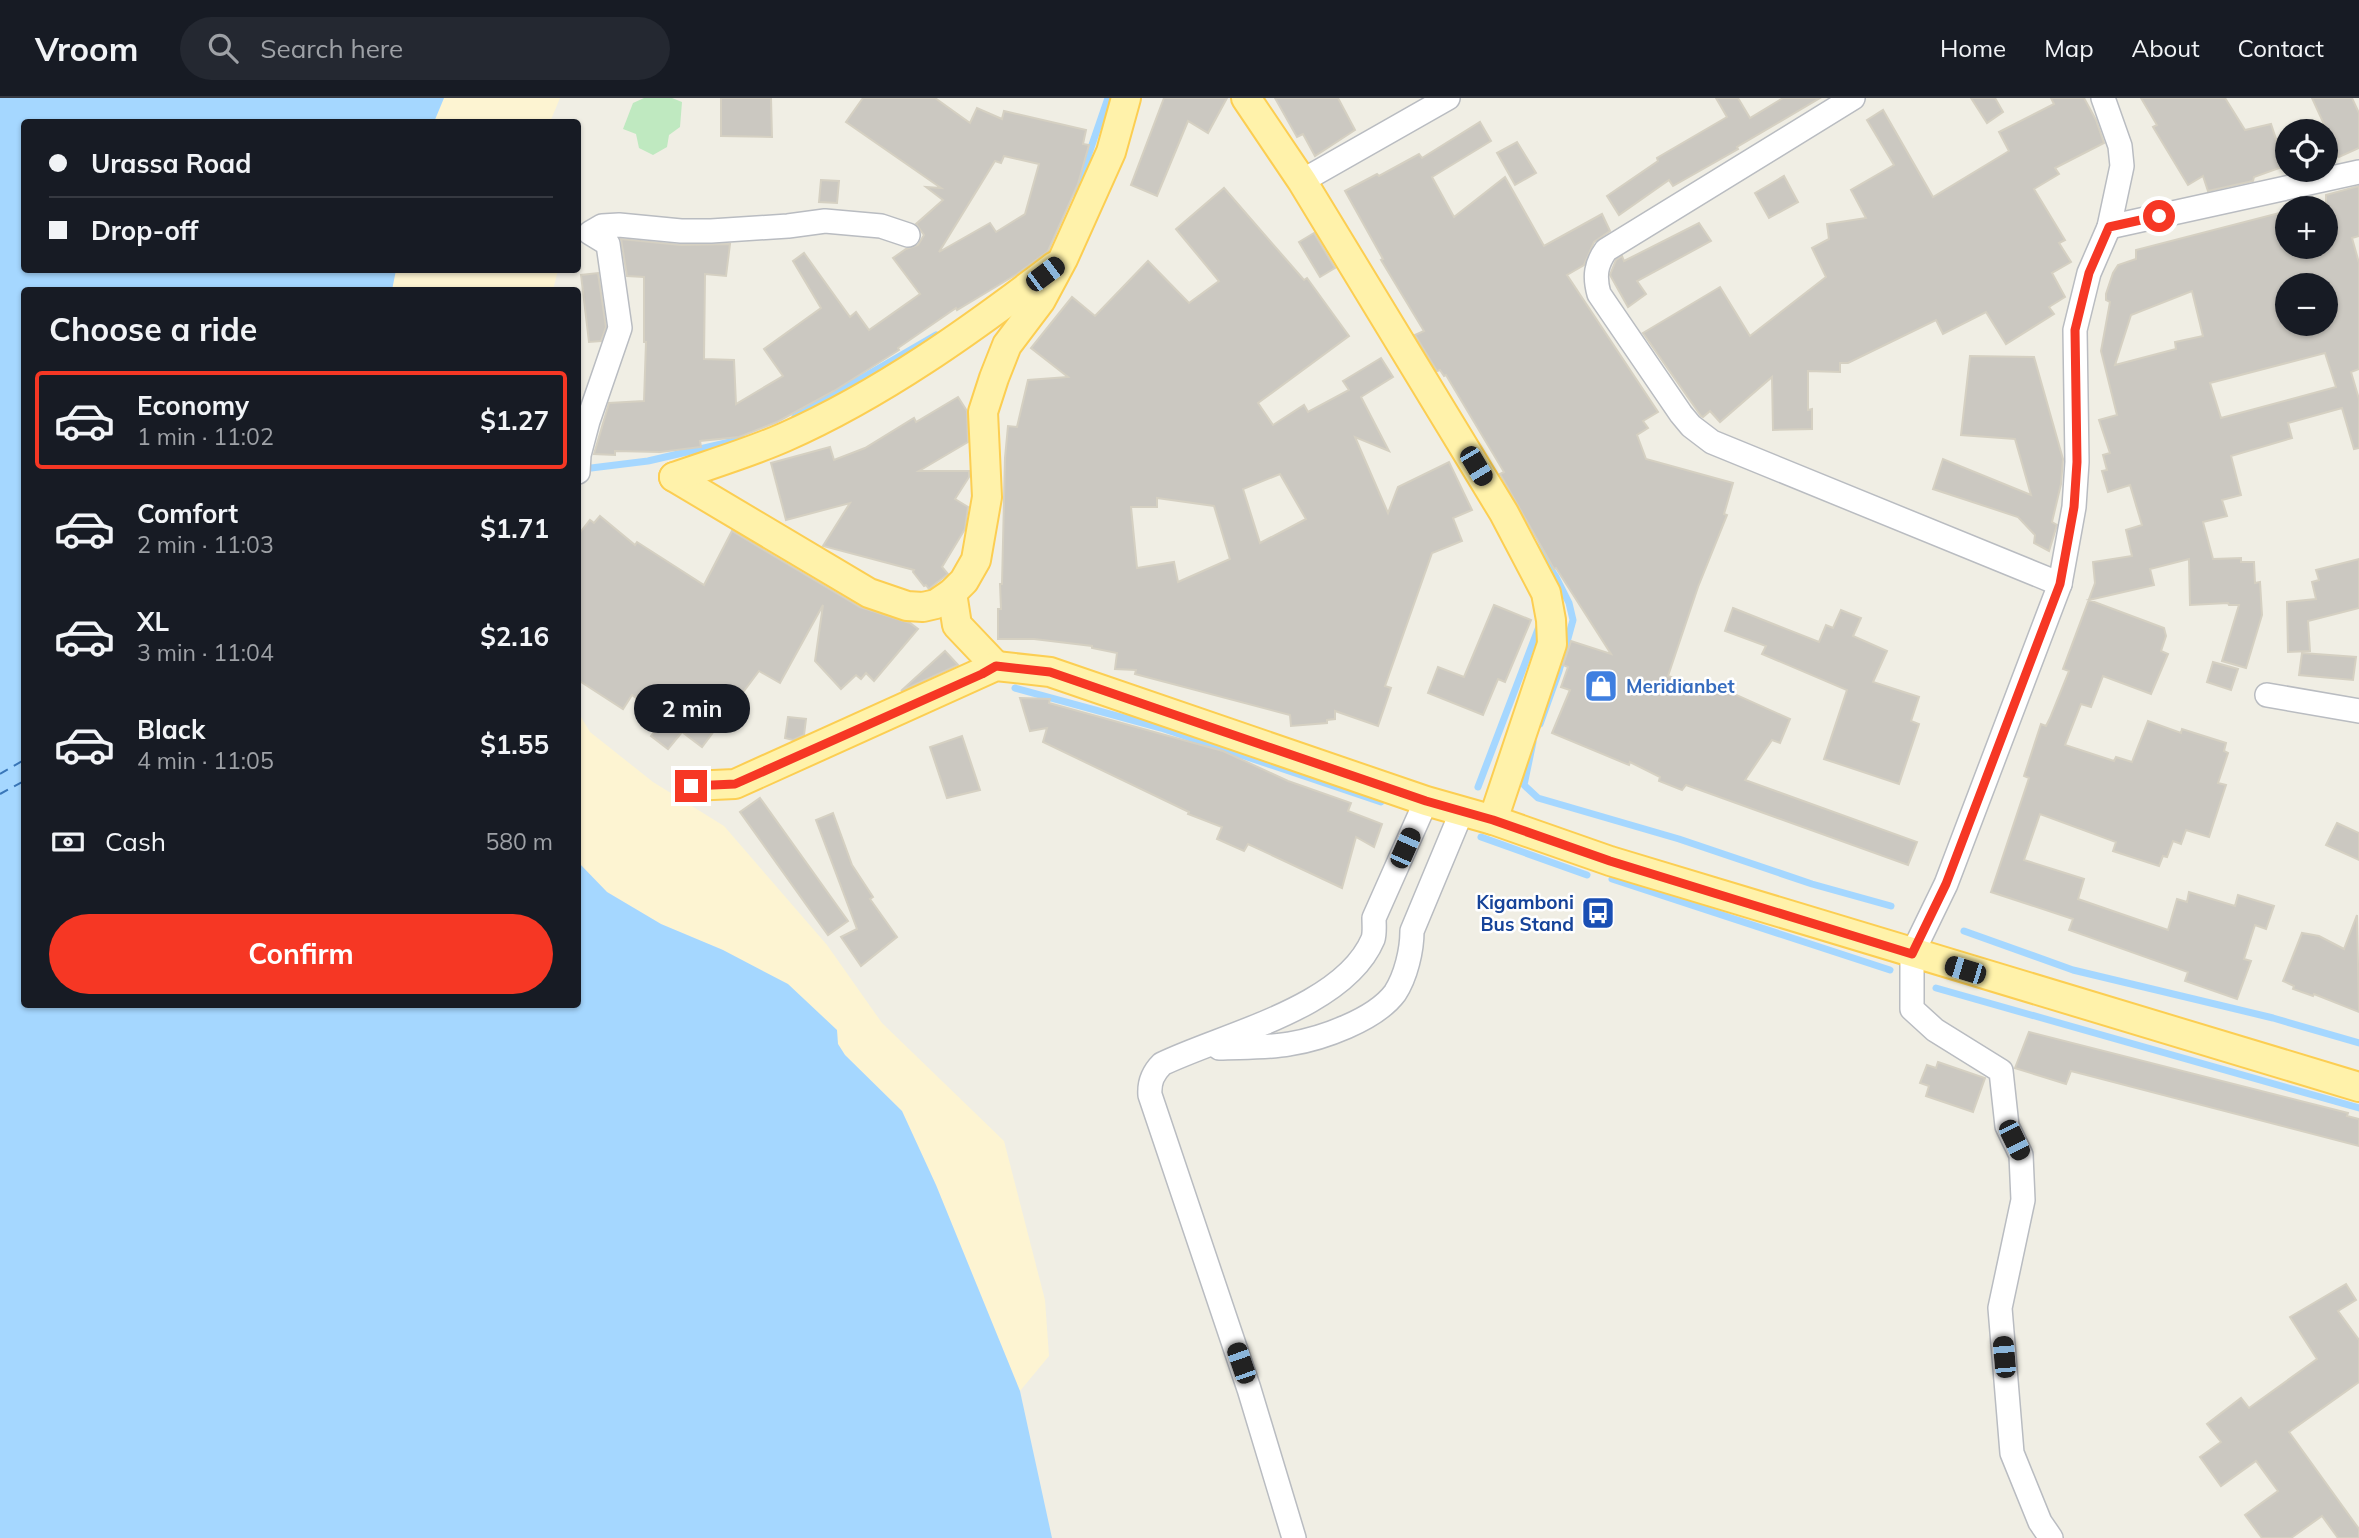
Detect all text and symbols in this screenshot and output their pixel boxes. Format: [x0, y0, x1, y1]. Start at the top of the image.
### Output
search box [180, 17, 670, 80]
text: Vroom [35, 28, 138, 69]
icon: search [204, 29, 242, 67]
text: Search here [260, 32, 403, 65]
text: Home [1940, 33, 2006, 63]
text: Map [2044, 33, 2094, 63]
text: About [2132, 33, 2200, 63]
text: Contact [2238, 33, 2324, 63]
map controls [2275, 119, 2338, 336]
button: locate [2275, 119, 2338, 182]
text: Urassa Road [91, 147, 251, 180]
button: + [2275, 196, 2338, 259]
route start [2143, 200, 2175, 232]
text: Drop-off [91, 214, 198, 247]
car [1022, 253, 1069, 295]
button: − [2275, 273, 2338, 336]
text: Choose a ride [49, 309, 257, 349]
icon: car [53, 389, 116, 452]
text: Economy [137, 389, 249, 422]
text: $1.27 [480, 404, 549, 437]
text: 1 min · 11:02 [137, 422, 274, 451]
car [1457, 443, 1496, 489]
icon: car [53, 497, 116, 560]
text: Comfort [137, 497, 238, 530]
text: $1.71 [480, 512, 549, 545]
text: 2 min · 11:03 [137, 530, 274, 559]
icon: car [53, 605, 116, 668]
text: XL [137, 605, 169, 638]
text: $2.16 [480, 620, 549, 653]
text: 3 min · 11:04 [137, 638, 274, 667]
shop icon: Meridianbet [1582, 667, 1620, 705]
place label: Meridianbet [1626, 674, 1735, 698]
callout: 2 min [633, 684, 749, 734]
text: 2 min [662, 694, 722, 723]
icon: car [53, 713, 116, 776]
text: Black [137, 713, 205, 746]
text: $1.55 [480, 728, 549, 761]
text: 4 min · 11:05 [137, 746, 274, 775]
route end [675, 770, 707, 802]
icon: cash [49, 823, 87, 861]
text: Cash [105, 825, 166, 858]
car [1387, 825, 1424, 871]
text: 580 m [485, 827, 553, 856]
place label: Kigamboni Bus Stand [1476, 890, 1574, 936]
bus stop icon: Kigamboni Bus Stand [1579, 894, 1617, 932]
button: Confirm [49, 914, 553, 994]
car [1942, 954, 1989, 986]
car [1996, 1117, 2033, 1163]
car [1992, 1335, 2017, 1379]
car [1225, 1340, 1258, 1386]

